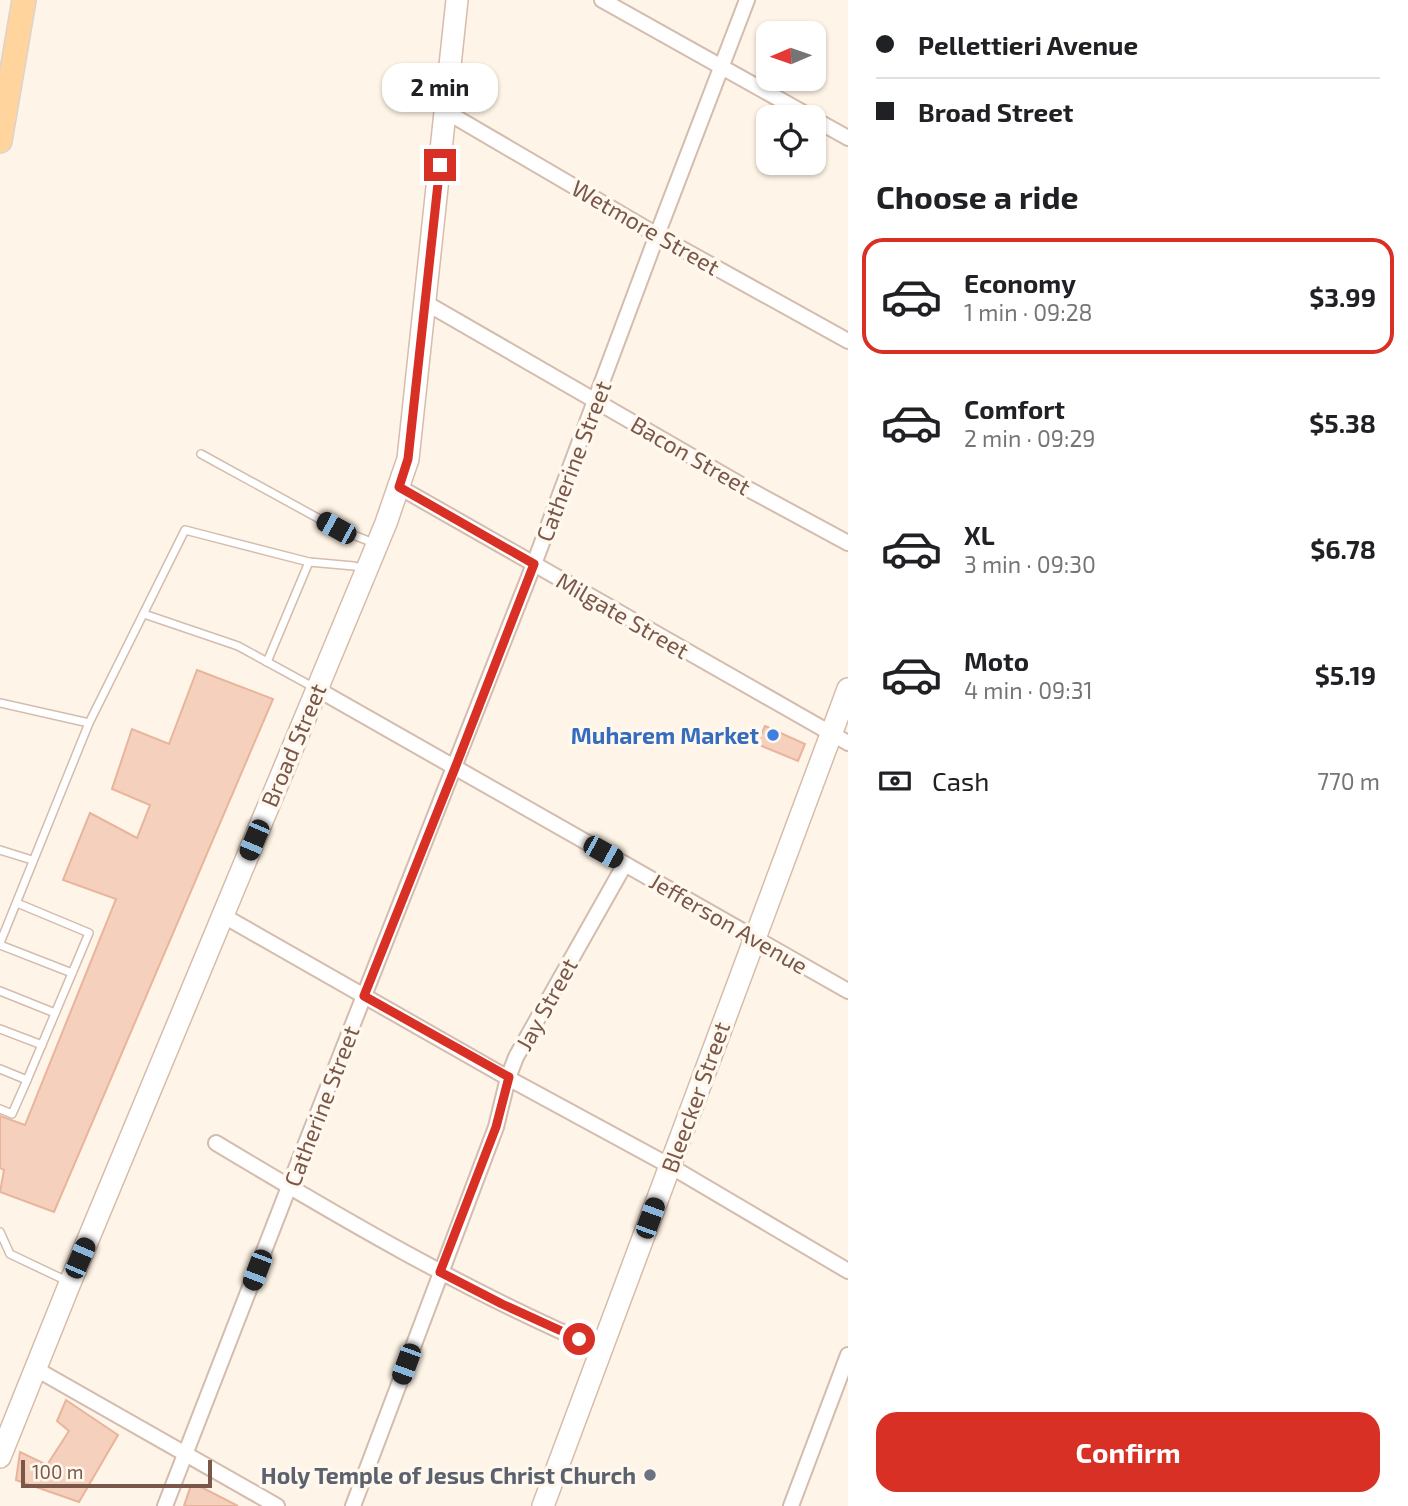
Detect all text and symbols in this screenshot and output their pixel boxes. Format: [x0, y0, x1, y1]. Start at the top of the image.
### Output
north arrow [756, 21, 826, 91]
map controls [756, 21, 826, 175]
text: Pellettieri Avenue [918, 29, 1138, 60]
callout: 2 min [382, 64, 498, 113]
text: 2 min [411, 73, 469, 101]
text: Broad Street [918, 96, 1074, 127]
button: locate [756, 105, 826, 175]
route end [424, 149, 456, 181]
street label: Wetmore Street [567, 173, 725, 281]
text: Choose a ride [876, 177, 1079, 215]
icon: car [880, 265, 943, 328]
text: Economy [964, 267, 1076, 298]
text: $3.99 [1309, 281, 1376, 312]
text: 1 min · 09:28 [964, 298, 1093, 326]
street label: Catherine Street [529, 376, 617, 545]
icon: car [880, 391, 943, 454]
text: Comfort [964, 393, 1065, 424]
text: $5.38 [1309, 407, 1376, 438]
street label: Bacon Street [626, 410, 756, 501]
text: 2 min · 09:29 [964, 424, 1096, 452]
car [313, 509, 360, 547]
icon: car [880, 517, 943, 580]
text: XL [964, 519, 995, 550]
text: $6.78 [1310, 533, 1376, 564]
text: 3 min · 09:30 [964, 550, 1096, 578]
street label: Milgate Street [552, 566, 694, 664]
icon: car [880, 643, 943, 706]
text: Moto [964, 645, 1029, 676]
text: $5.19 [1315, 659, 1376, 690]
text: 4 min · 09:31 [964, 676, 1093, 704]
street label: Broad Street [254, 679, 332, 811]
place label: Muharem Market [571, 721, 759, 749]
marker: Muharem Market [765, 727, 781, 743]
icon: cash [876, 762, 914, 800]
text: Cash [932, 765, 989, 796]
text: 770 m [1317, 767, 1380, 795]
car [237, 817, 272, 863]
car [580, 833, 627, 871]
street label: Jefferson Avenue [645, 866, 813, 980]
street label: Jay Street [509, 953, 583, 1055]
street label: Bleecker Street [655, 1018, 735, 1176]
street label: Catherine Street [277, 1021, 365, 1190]
car [633, 1195, 668, 1241]
car [63, 1235, 98, 1281]
car [240, 1247, 275, 1293]
route start [563, 1323, 595, 1355]
car [389, 1341, 424, 1387]
button: Confirm [876, 1412, 1380, 1492]
scale bar [21, 1457, 212, 1489]
text: 100 m [32, 1460, 83, 1483]
place label: Holy Temple of Jesus Christ Church [261, 1461, 636, 1489]
marker: Holy Temple of Jesus Christ Church [642, 1467, 658, 1483]

